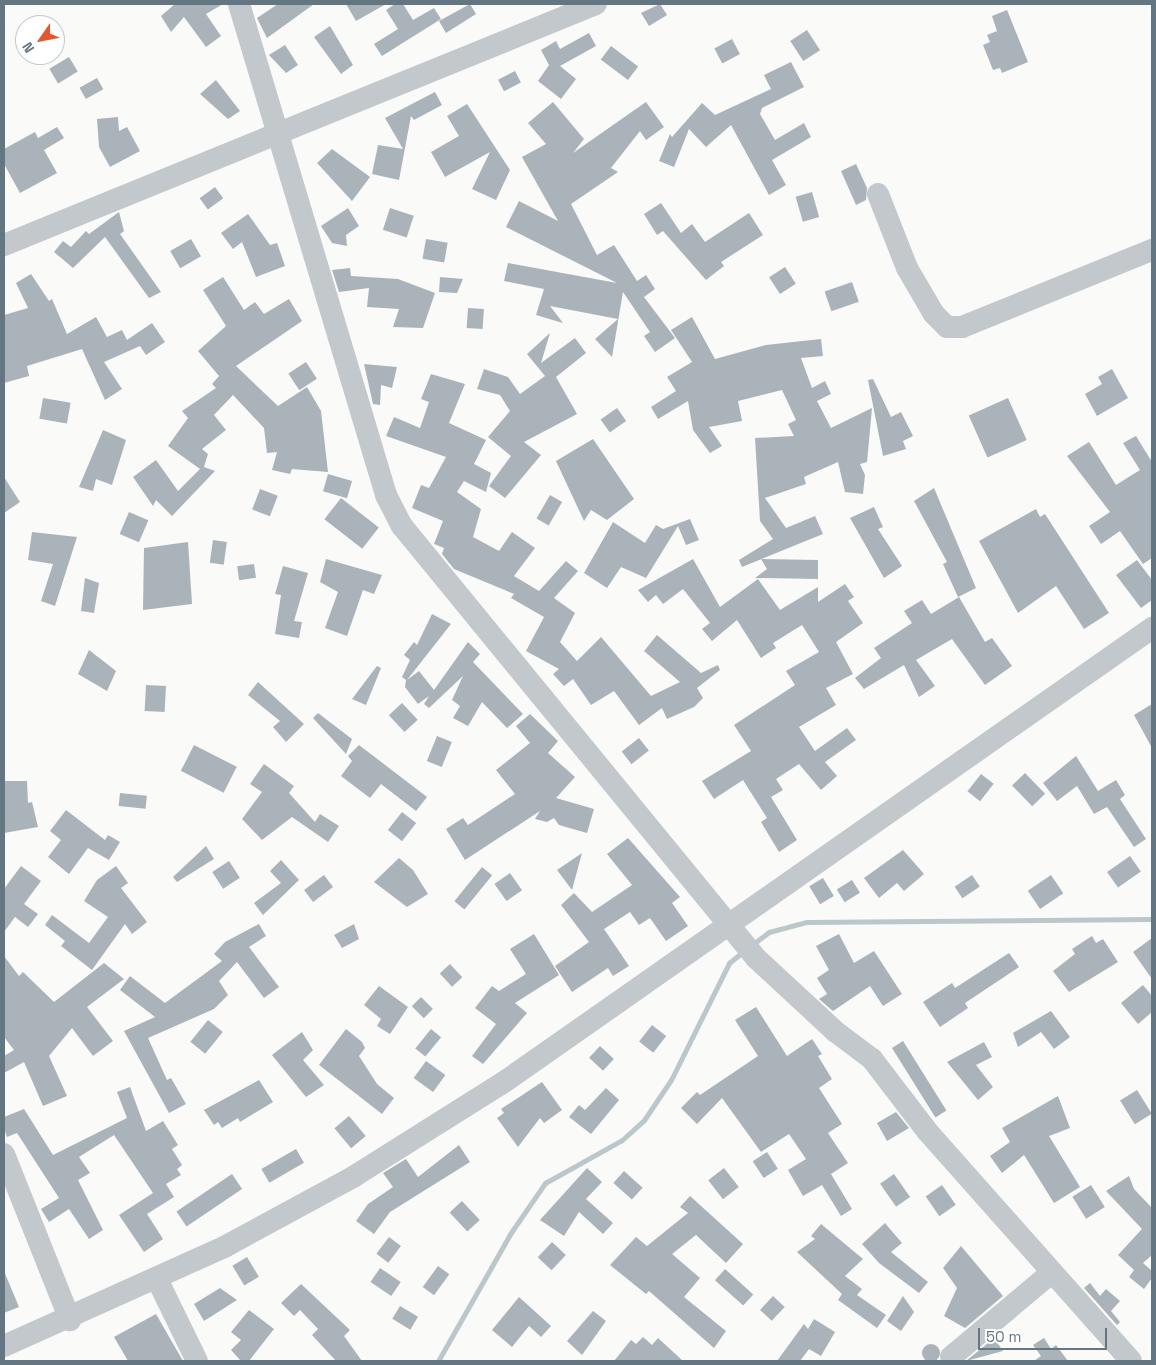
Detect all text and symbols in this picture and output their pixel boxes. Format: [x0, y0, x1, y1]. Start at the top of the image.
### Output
north arrow [15, 15, 65, 65]
text: N [18, 39, 38, 56]
scale bar [981, 1318, 1110, 1350]
text: 50 m [986, 1327, 1021, 1346]

